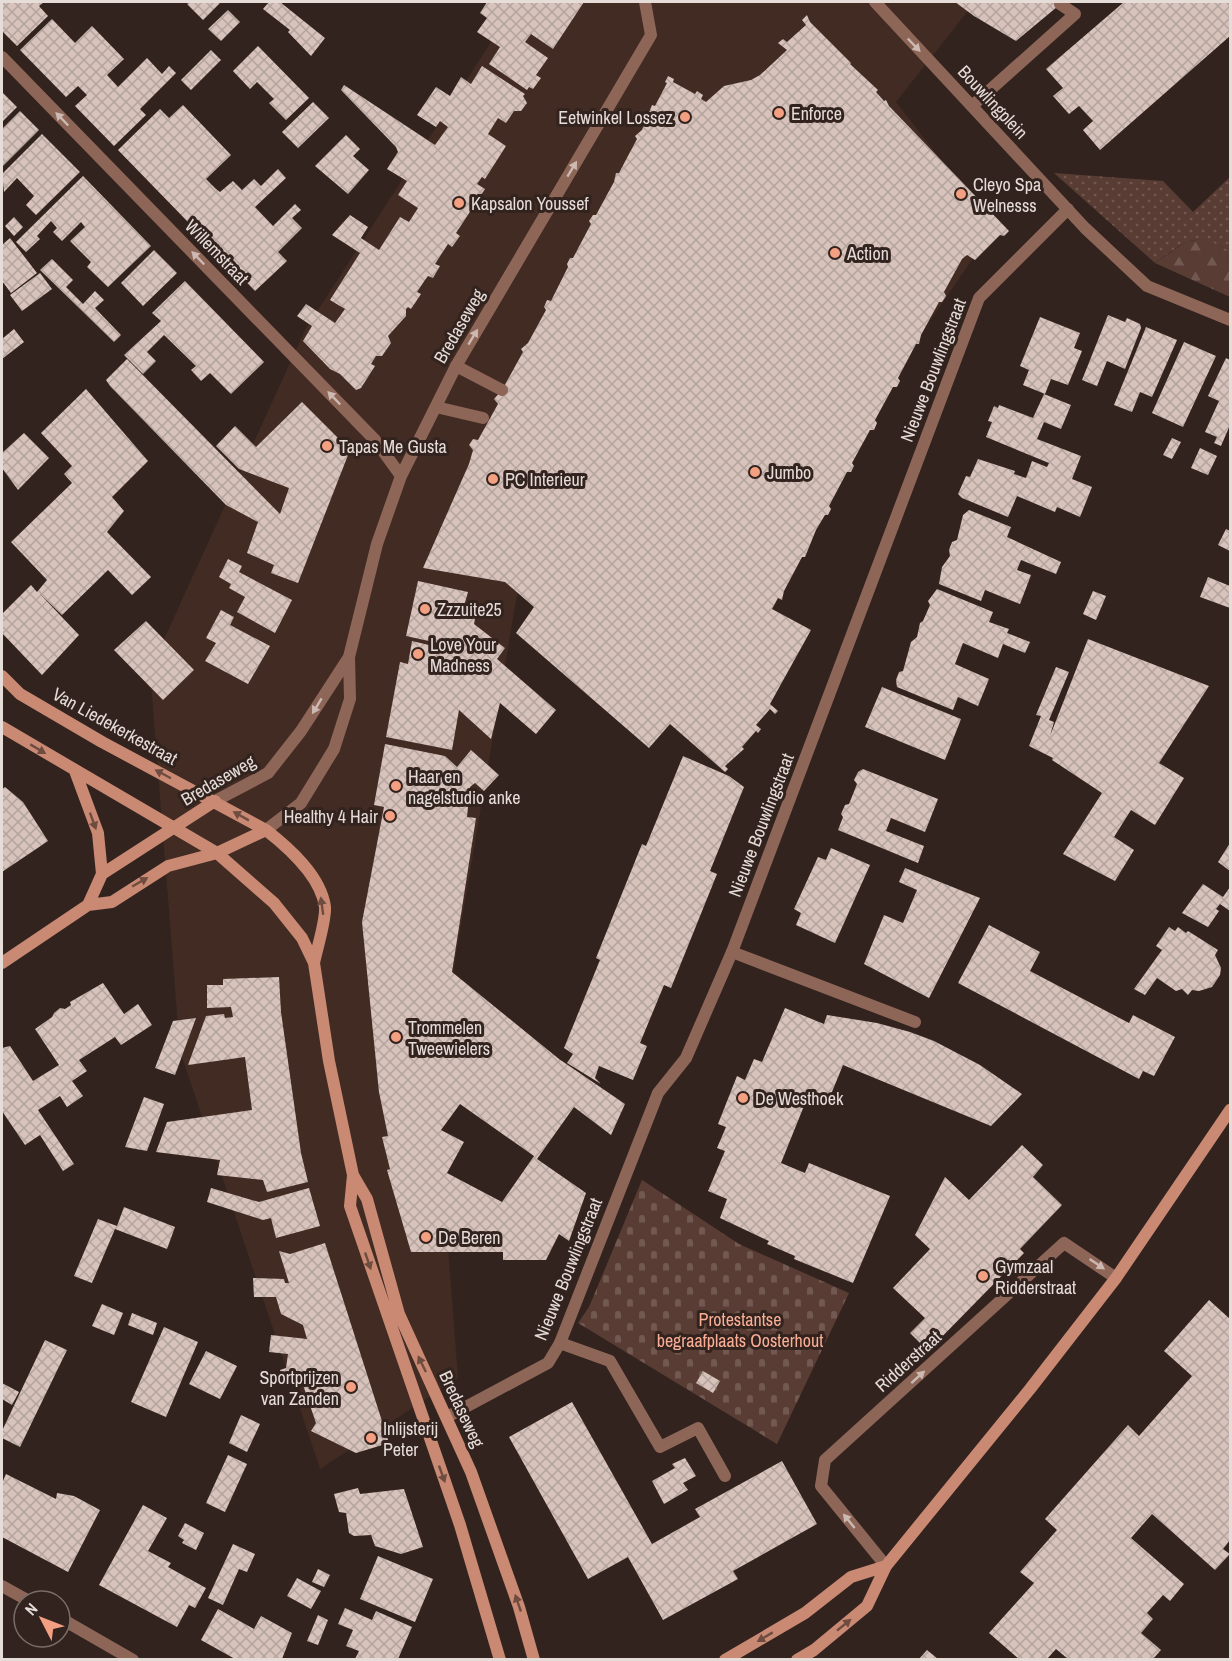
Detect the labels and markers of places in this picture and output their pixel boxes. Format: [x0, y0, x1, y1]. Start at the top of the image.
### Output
place label: Enforce [791, 101, 842, 126]
place label: Eetwinkel Lossez [558, 105, 673, 130]
marker: Enforce [772, 106, 786, 120]
marker: Eetwinkel Lossez [678, 110, 692, 124]
place label: Cleyo Spa Welnesss [973, 172, 1041, 218]
marker: Cleyo Spa Welnesss [954, 187, 968, 201]
place label: Kapsalon Youssef [471, 191, 589, 216]
marker: Kapsalon Youssef [452, 196, 466, 210]
place label: Action [846, 241, 889, 266]
marker: Action [828, 246, 842, 260]
place label: Tapas Me Gusta [339, 434, 447, 459]
marker: Tapas Me Gusta [320, 439, 334, 453]
place label: Jumbo [767, 460, 811, 485]
marker: Jumbo [748, 465, 762, 479]
place label: PC Interieur [505, 467, 585, 492]
marker: PC Interieur [486, 472, 500, 486]
place label: Zzzuite25 [437, 597, 502, 622]
marker: Zzzuite25 [418, 602, 432, 616]
place label: Love Your Madness [430, 632, 496, 678]
marker: Love Your Madness [411, 647, 425, 661]
place label: Haar en nagelstudio anke [408, 764, 520, 810]
marker: Haar en nagelstudio anke [389, 779, 403, 793]
place label: Healthy 4 Hair [284, 804, 378, 829]
marker: Healthy 4 Hair [383, 809, 397, 823]
place label: Trommelen Tweewielers [408, 1015, 490, 1061]
marker: Trommelen Tweewielers [389, 1030, 403, 1044]
place label: De Westhoek [755, 1086, 844, 1111]
marker: De Westhoek [736, 1091, 750, 1105]
place label: De Beren [438, 1225, 500, 1250]
marker: De Beren [419, 1230, 433, 1244]
place label: Gymzaal Ridderstraat [995, 1254, 1076, 1300]
marker: Gymzaal Ridderstraat [976, 1269, 990, 1283]
place label: Sportprijzen van Zanden [259, 1365, 339, 1411]
marker: Sportprijzen van Zanden [344, 1380, 358, 1394]
place label: Inlijsterij Peter [383, 1416, 438, 1462]
marker: Inlijsterij Peter [364, 1431, 378, 1445]

